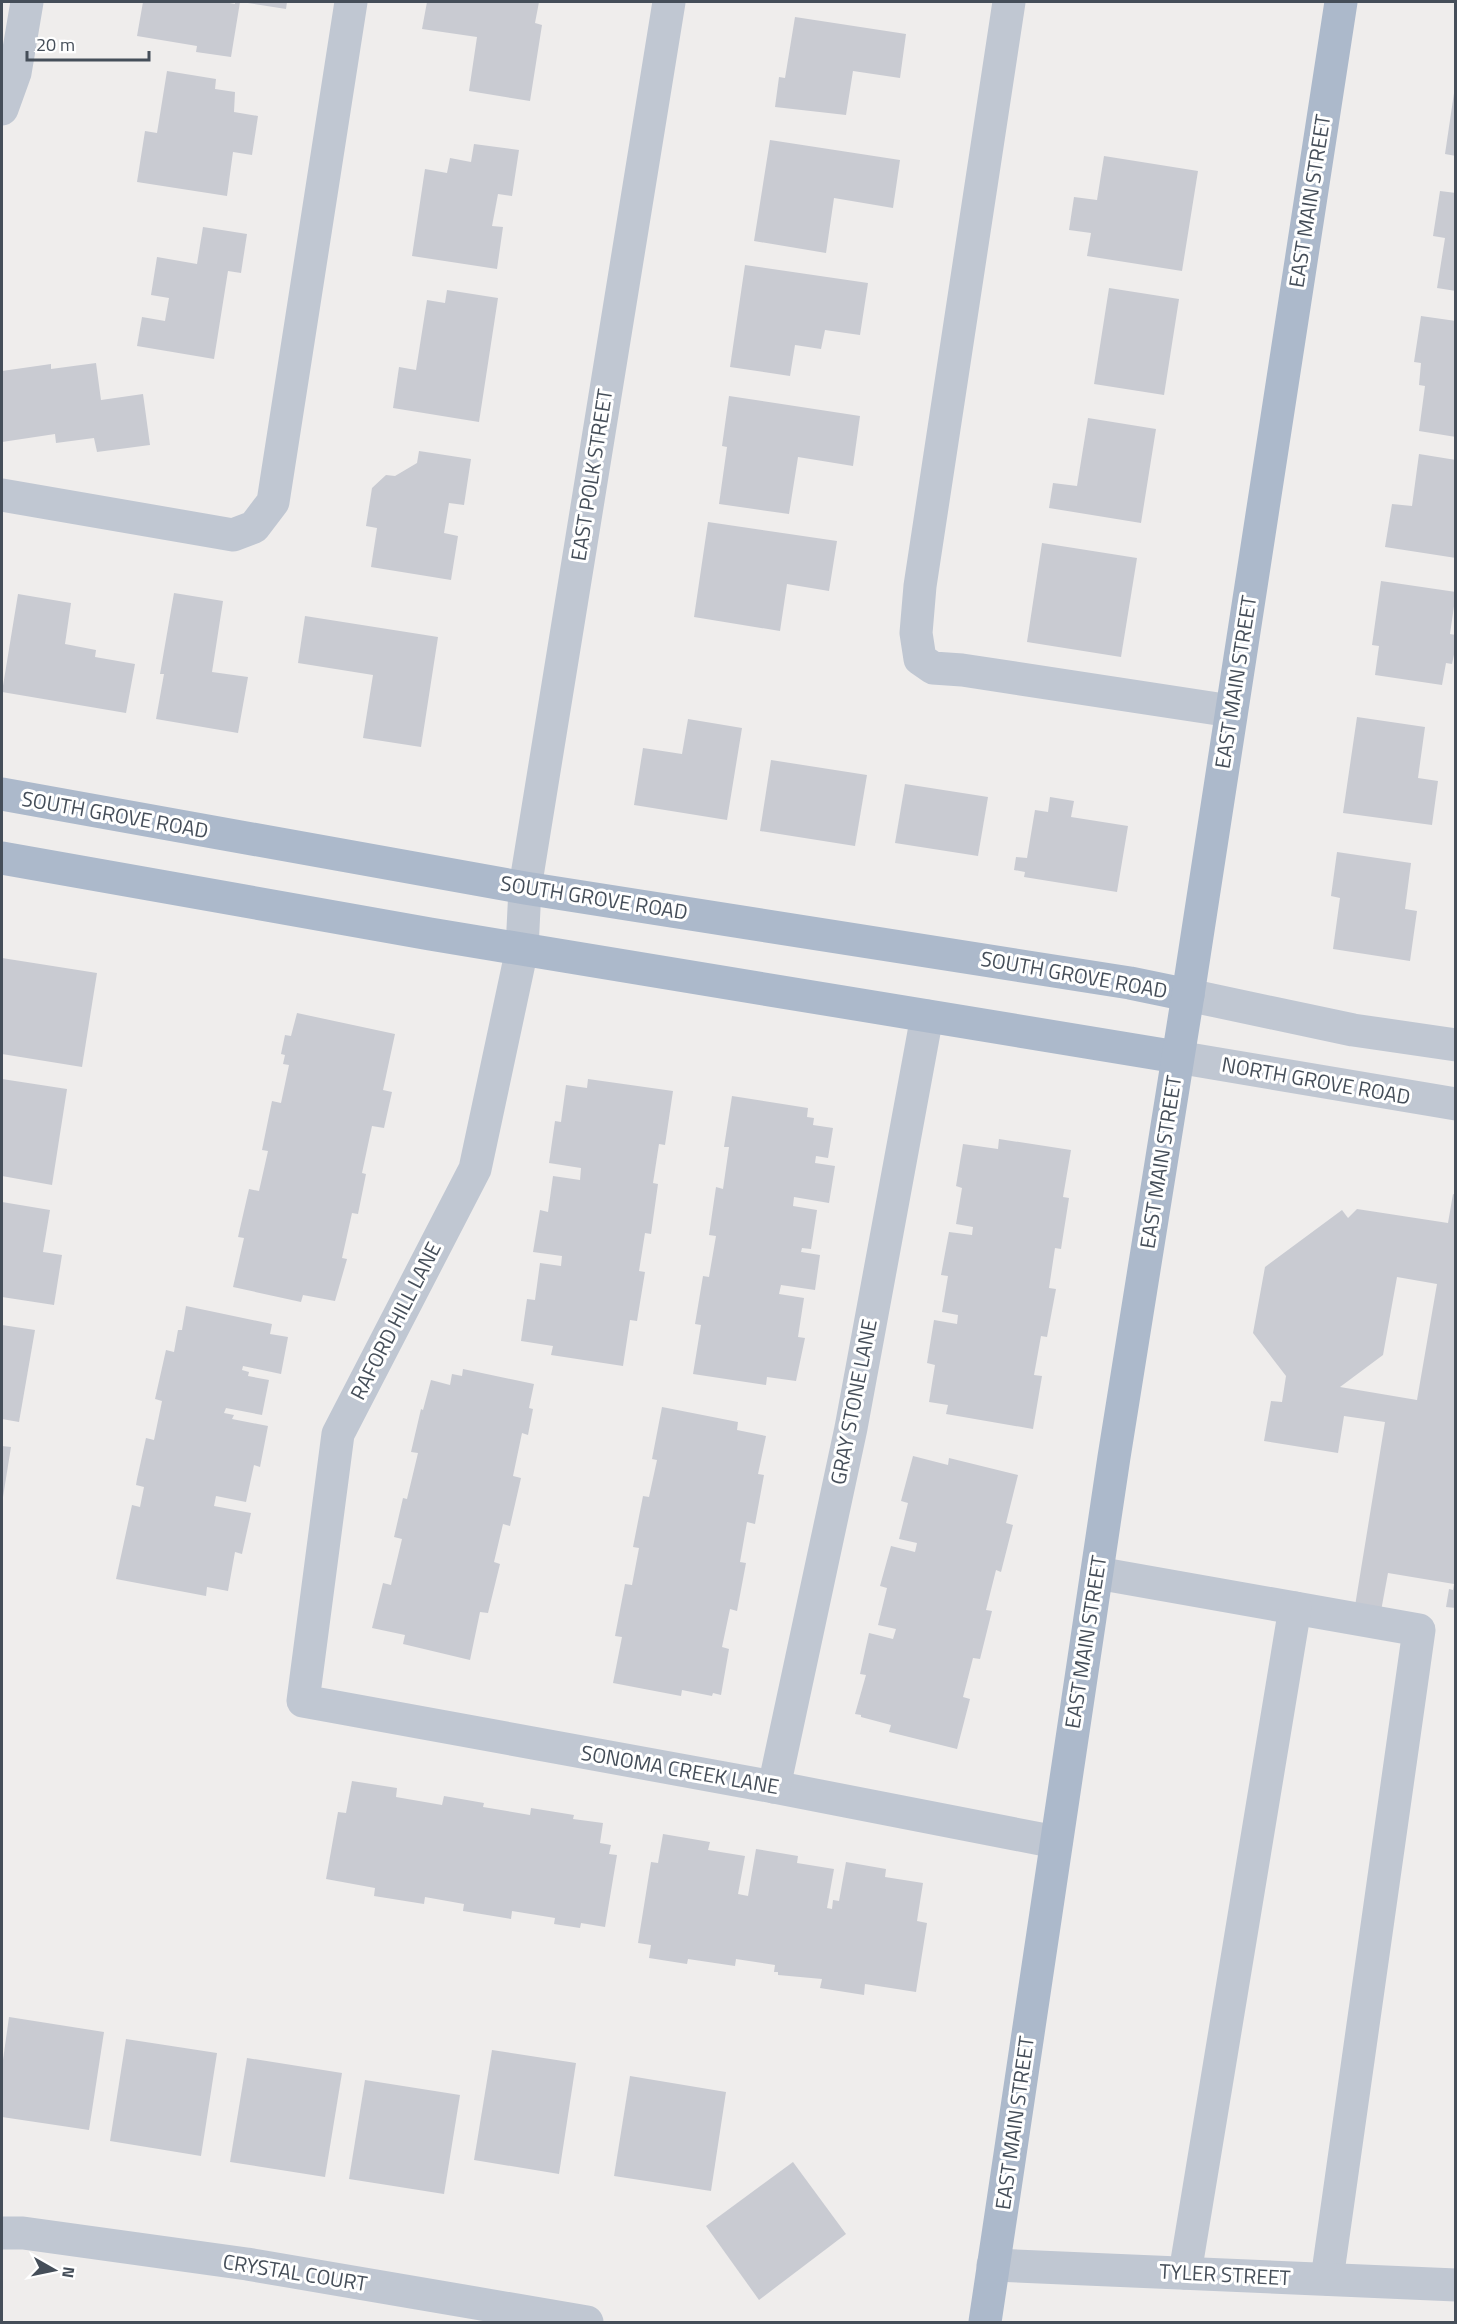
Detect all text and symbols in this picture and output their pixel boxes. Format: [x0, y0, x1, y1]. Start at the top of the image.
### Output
scale bar [27, 24, 148, 62]
text: 20 m [36, 31, 75, 58]
street label: EAST MAIN STREET [1280, 112, 1338, 290]
street label: EAST POLK STREET [562, 387, 620, 563]
street label: EAST MAIN STREET [1206, 593, 1264, 771]
street label: SOUTH GROVE ROAD [19, 782, 211, 846]
street label: SOUTH GROVE ROAD [498, 866, 690, 928]
street label: SOUTH GROVE ROAD [978, 942, 1170, 1006]
street label: NORTH GROVE ROAD [1219, 1048, 1413, 1112]
street label: EAST MAIN STREET [1131, 1073, 1189, 1251]
street label: RAFORD HILL LANE [341, 1236, 449, 1405]
street label: GRAY STONE LANE [821, 1316, 885, 1487]
street label: EAST MAIN STREET [1056, 1553, 1114, 1731]
street label: SONOMA CREEK LANE [579, 1736, 782, 1802]
street label: EAST MAIN STREET [986, 2034, 1042, 2212]
north arrow [24, 2240, 84, 2300]
street label: CRYSTAL COURT [221, 2245, 370, 2299]
street label: TYLER STREET [1159, 2255, 1291, 2293]
text: N [56, 2265, 82, 2280]

